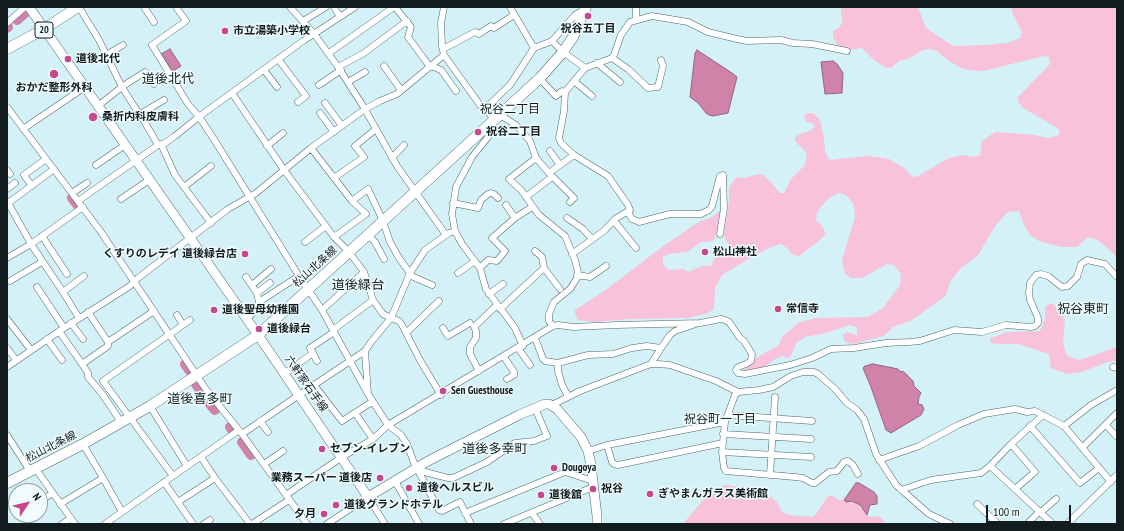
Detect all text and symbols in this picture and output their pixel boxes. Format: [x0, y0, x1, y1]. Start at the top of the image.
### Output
marker: 祝谷五丁目 [583, 11, 593, 21]
road number: 20 [35, 22, 53, 38]
place label: 祝谷五丁目 [561, 22, 615, 36]
place label: 市立湯築小学校 [233, 24, 310, 38]
marker: 市立湯築小学校 [220, 26, 230, 36]
place label: 道後北代 [76, 52, 120, 66]
marker: 道後北代 [63, 54, 73, 64]
marker: おかだ整形外科 [48, 68, 60, 80]
district label: 道後北代 [142, 71, 194, 87]
place label: おかだ整形外科 [16, 81, 92, 95]
district label: 祝谷二丁目 [480, 103, 540, 117]
place label: 桑折内科皮膚科 [102, 110, 179, 124]
marker: 桑折内科皮膚科 [87, 111, 99, 123]
place label: 祝谷二丁目 [486, 125, 541, 139]
marker: 祝谷二丁目 [473, 127, 483, 137]
street label: 松山北条線 [290, 244, 340, 290]
place label: 松山神社 [713, 245, 757, 259]
place label: くすりのレデイ 道後緑台店 [103, 247, 237, 261]
marker: 松山神社 [700, 247, 710, 257]
marker: くすりのレデイ 道後緑台店 [240, 249, 250, 259]
district label: 道後緑台 [332, 277, 384, 293]
district label: 祝谷東町 [1057, 301, 1109, 317]
place label: 常信寺 [786, 302, 819, 316]
place label: 道後聖母幼稚園 [222, 303, 299, 317]
marker: 常信寺 [773, 304, 783, 314]
marker: 道後聖母幼稚園 [209, 305, 219, 315]
place label: 道後緑台 [267, 322, 311, 336]
marker: 道後緑台 [254, 324, 264, 334]
street label: 六軒家石手線 [282, 353, 330, 415]
place label: Sen Guesthouse [451, 384, 513, 398]
marker: Sen Guesthouse [438, 386, 448, 396]
district label: 道後喜多町 [168, 391, 232, 407]
district label: 祝谷町一丁目 [684, 413, 756, 427]
street label: 松山北条線 [24, 429, 78, 465]
district label: 道後多幸町 [463, 441, 527, 457]
place label: セブン-イレブン [330, 442, 410, 456]
marker: セブン-イレブン [317, 444, 327, 454]
place label: Dougoya [562, 461, 596, 475]
marker: Dougoya [549, 463, 559, 473]
place label: 業務スーパー 道後店 [271, 471, 372, 485]
marker: 業務スーパー 道後店 [375, 473, 385, 483]
place label: 道後ヘルスビル [417, 481, 494, 495]
place label: 祝谷 [601, 482, 623, 496]
north arrow [8, 483, 48, 523]
marker: 道後ヘルスビル [404, 483, 414, 493]
marker: 祝谷 [588, 484, 598, 494]
place label: ぎやまんガラス美術館 [658, 487, 768, 501]
place label: 道後舘 [549, 488, 582, 502]
marker: ぎやまんガラス美術館 [645, 489, 655, 499]
text: N [30, 490, 44, 503]
marker: 道後舘 [536, 490, 546, 500]
scale bar [988, 497, 1073, 523]
place label: 道後グランドホテル [344, 498, 443, 512]
marker: 道後グランドホテル [331, 500, 341, 510]
text: 100 m [993, 504, 1020, 519]
place label: 夕月 [294, 507, 316, 521]
marker: 夕月 [319, 509, 329, 519]

